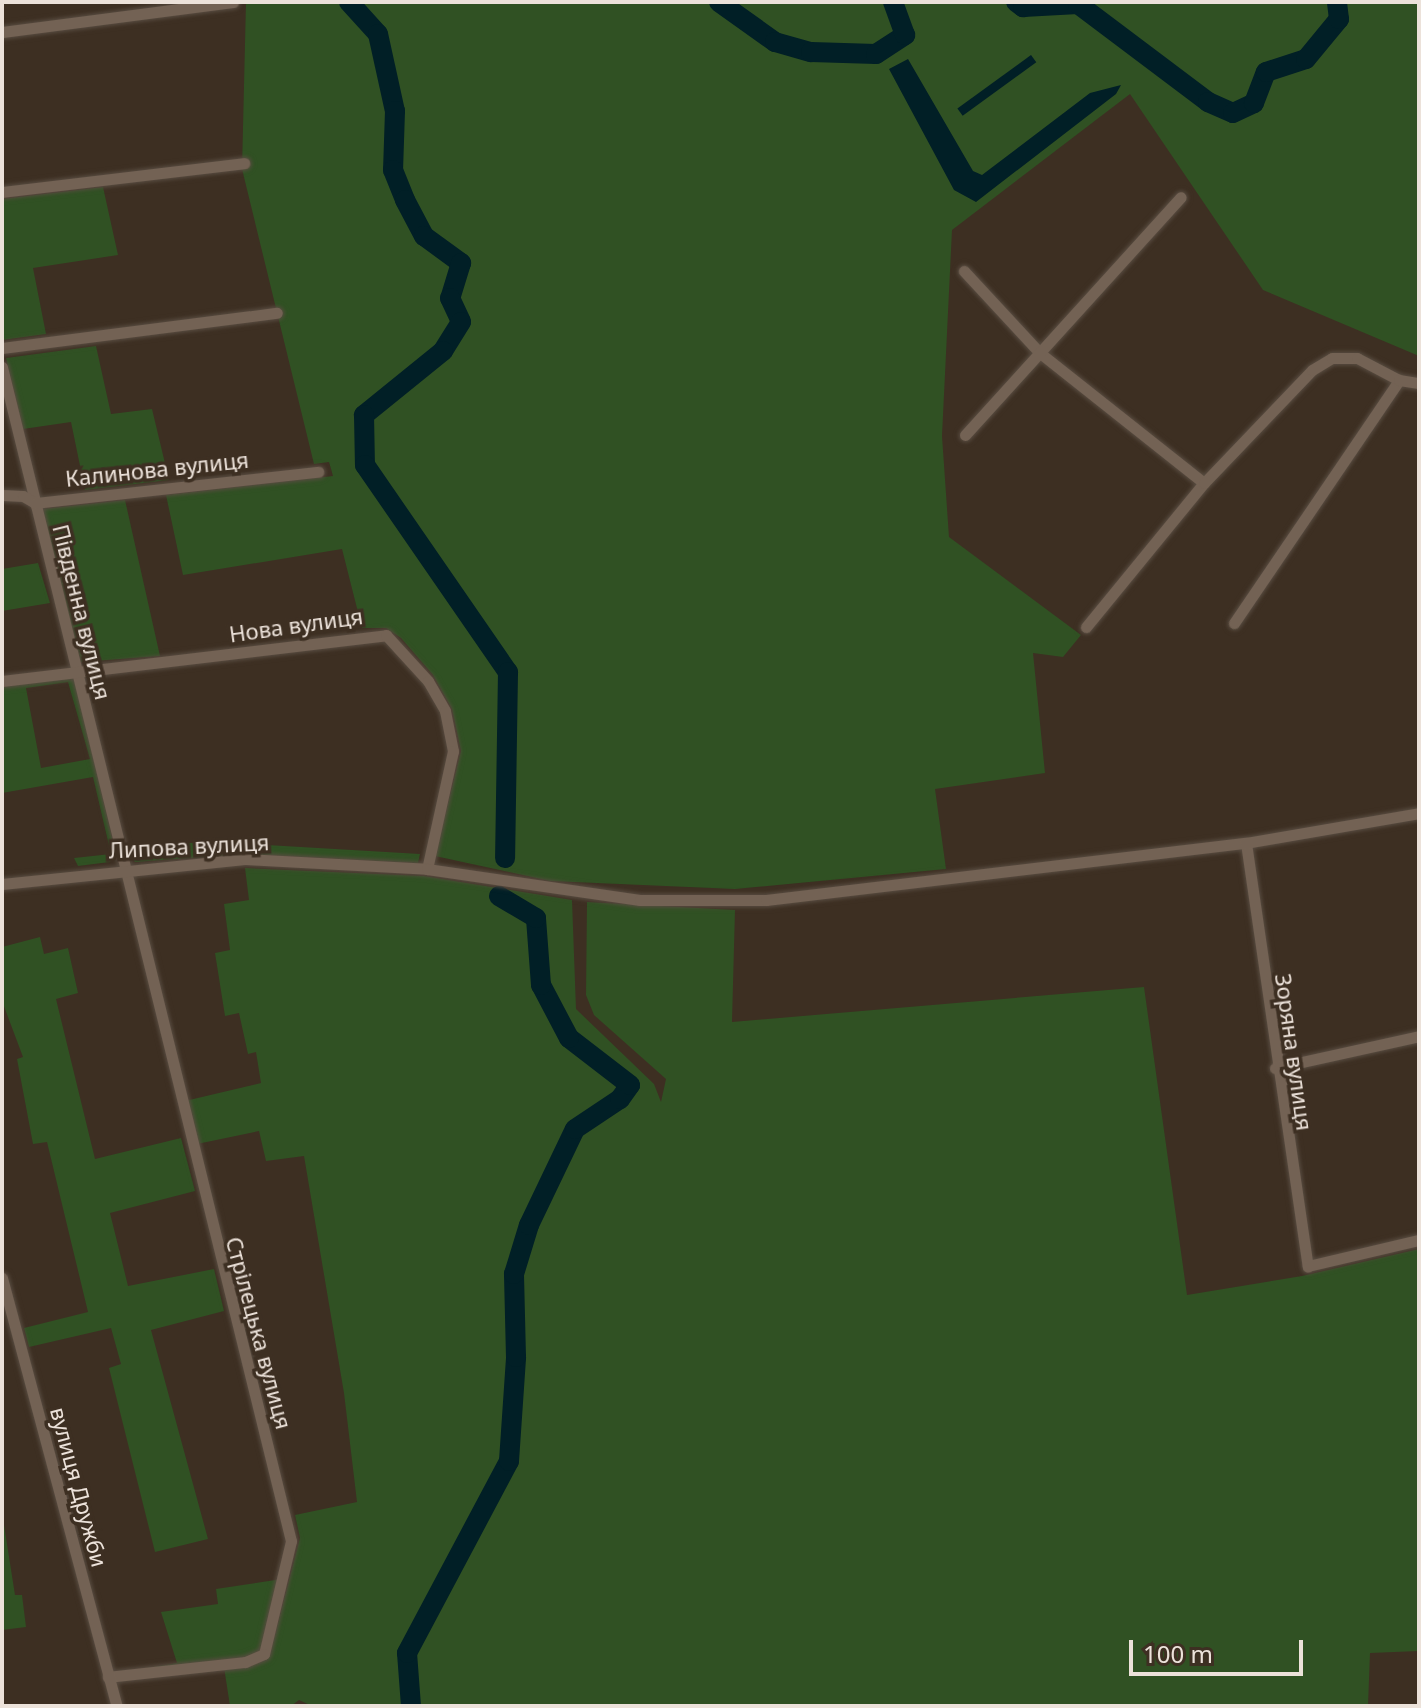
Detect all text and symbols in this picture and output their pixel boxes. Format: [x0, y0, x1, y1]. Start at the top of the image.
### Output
street label: Калинова вулиця [64, 446, 250, 492]
street label: Південна вулиця [47, 522, 117, 702]
street label: Нова вулиця [227, 603, 365, 647]
street label: Липова вулиця [108, 829, 270, 863]
street label: Зоряна вулиця [1270, 972, 1318, 1132]
street label: Стрілецька вулиця [221, 1234, 297, 1432]
street label: вулиця Дружби [45, 1404, 113, 1570]
scale bar [1133, 1624, 1307, 1674]
text: 100 m [1143, 1637, 1213, 1670]

